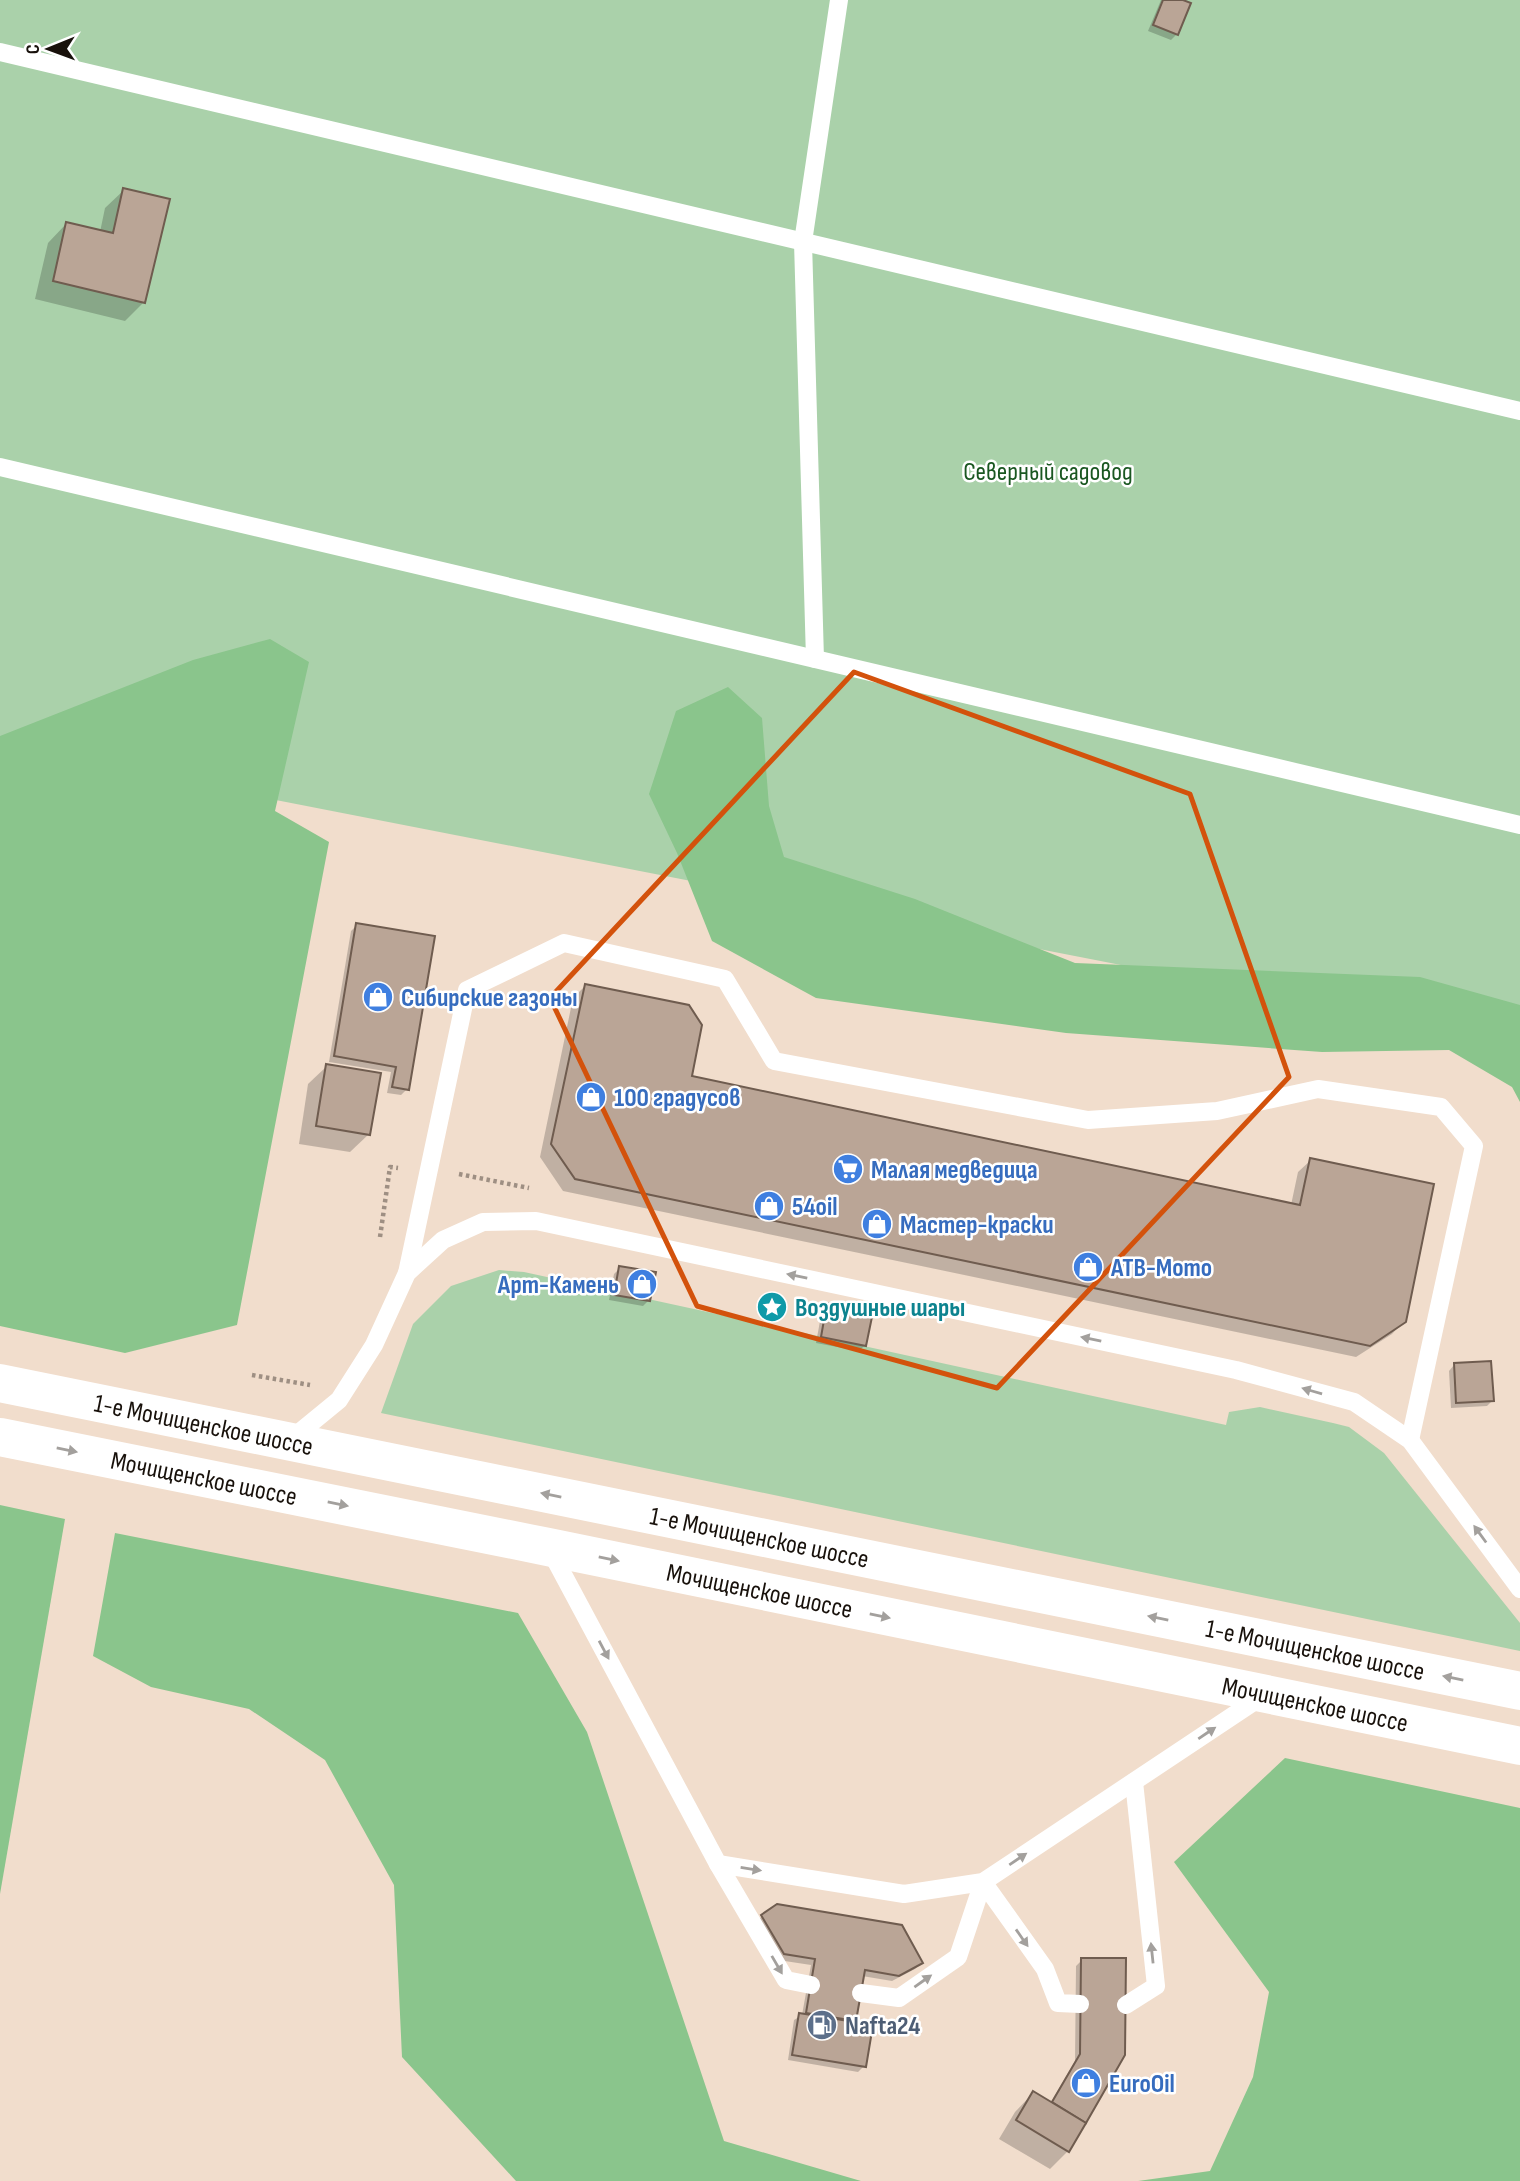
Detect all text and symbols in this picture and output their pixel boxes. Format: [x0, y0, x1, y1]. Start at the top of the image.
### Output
north arrow [14, 14, 84, 84]
text: С [22, 44, 45, 54]
park label: Северный садовод [963, 457, 1133, 488]
shop icon: Сибирские газоны [361, 980, 395, 1014]
place label: Сибирские газоны [401, 983, 578, 1014]
shop icon: 100 градусов [574, 1080, 608, 1114]
place label: 100 градусов [614, 1083, 740, 1114]
supermarket icon: Малая медведица [831, 1152, 865, 1186]
place label: Малая медведица [871, 1155, 1038, 1186]
shop icon: 54oil [752, 1189, 786, 1223]
place label: 54oil [792, 1192, 837, 1223]
shop icon: Мастер-краски [860, 1207, 894, 1241]
place label: Мастер-краски [900, 1210, 1054, 1241]
shop icon: АТВ-Мото [1071, 1250, 1105, 1284]
place label: АТВ-Мото [1110, 1253, 1212, 1284]
shop icon: Арт-Камень [625, 1267, 659, 1301]
place label: Арт-Камень [497, 1270, 619, 1301]
one-way arrow [786, 1271, 808, 1282]
place icon: Воздушные шары [755, 1290, 789, 1324]
place label: Воздушные шары [795, 1293, 965, 1324]
one-way arrow [1080, 1333, 1102, 1344]
one-way arrow [1301, 1385, 1323, 1396]
street label: 1-е Мочищенское шоссе [91, 1388, 316, 1463]
one-way arrow [56, 1445, 78, 1456]
street label: Мочищенское шоссе [108, 1446, 299, 1513]
one-way arrow [540, 1490, 562, 1501]
one-way arrow [327, 1499, 349, 1510]
street label: 1-е Мочищенское шоссе [647, 1501, 871, 1576]
one-way arrow [1473, 1525, 1487, 1543]
one-way arrow [598, 1554, 620, 1565]
street label: Мочищенское шоссе [664, 1558, 855, 1626]
one-way arrow [869, 1610, 891, 1621]
one-way arrow [1147, 1613, 1169, 1624]
street label: 1-е Мочищенское шоссе [1203, 1614, 1427, 1688]
one-way arrow [598, 1640, 609, 1660]
street label: Мочищенское шоссе [1219, 1671, 1411, 1740]
one-way arrow [1442, 1672, 1464, 1683]
one-way arrow [1198, 1727, 1217, 1740]
one-way arrow [1009, 1852, 1027, 1866]
one-way arrow [740, 1864, 762, 1875]
one-way arrow [1015, 1929, 1029, 1947]
one-way arrow [1146, 1942, 1157, 1964]
one-way arrow [771, 1956, 783, 1975]
one-way arrow [914, 1974, 932, 1988]
fuel station icon: Nafta24 [805, 2008, 839, 2042]
place label: Nafta24 [845, 2011, 920, 2042]
shop icon: EuroOil [1069, 2066, 1103, 2100]
place label: EuroOil [1109, 2069, 1175, 2100]

